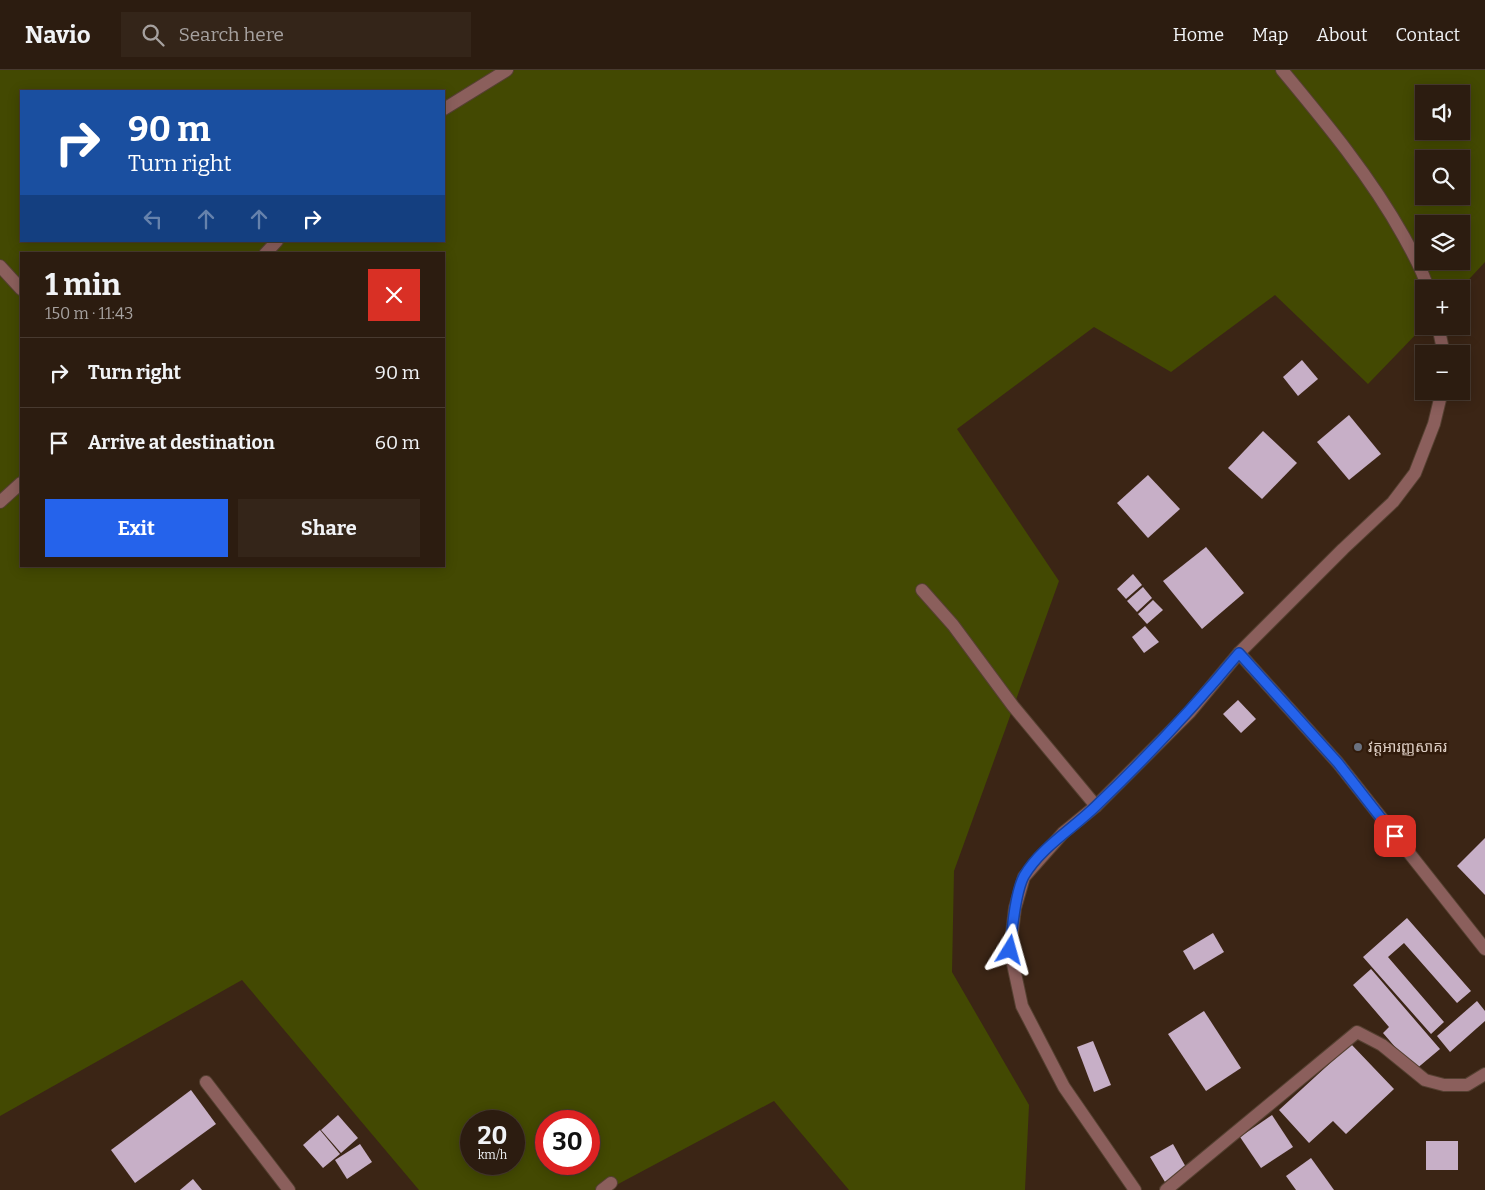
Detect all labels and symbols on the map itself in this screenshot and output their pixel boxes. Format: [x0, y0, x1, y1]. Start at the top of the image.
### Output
place label: វត្តអារញ្ញសាគរ [1368, 738, 1447, 756]
marker: វត្តអារញ្ញសាគរ [1352, 741, 1364, 753]
pin [1374, 815, 1416, 857]
position arrow [983, 923, 1035, 975]
speed limit sign: 30 [535, 1110, 600, 1175]

